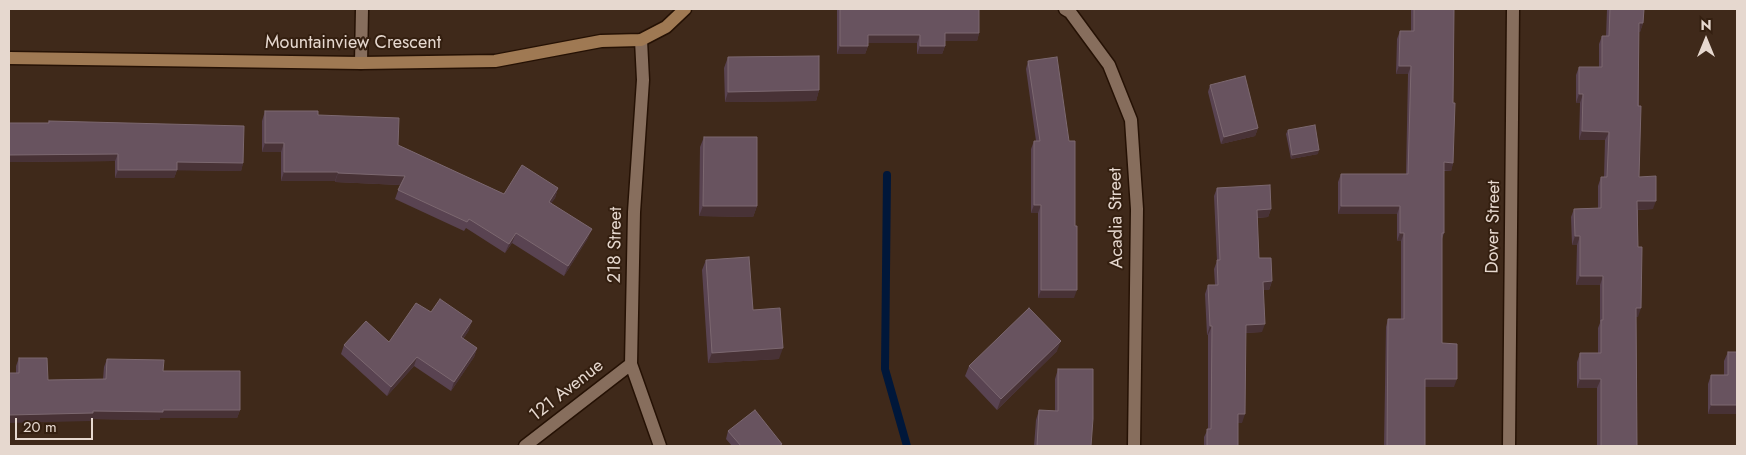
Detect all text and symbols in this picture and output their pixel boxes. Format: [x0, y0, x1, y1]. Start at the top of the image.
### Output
north arrow [1681, 15, 1731, 65]
text: N [1700, 15, 1712, 35]
street label: Mountainview Crescent [265, 33, 441, 55]
street label: Acadia Street [1105, 167, 1129, 269]
street label: Dover Street [1482, 180, 1506, 274]
street label: 218 Street [605, 207, 627, 283]
street label: 121 Avenue [526, 355, 608, 427]
scale bar [18, 408, 95, 440]
text: 20 m [23, 416, 57, 438]

